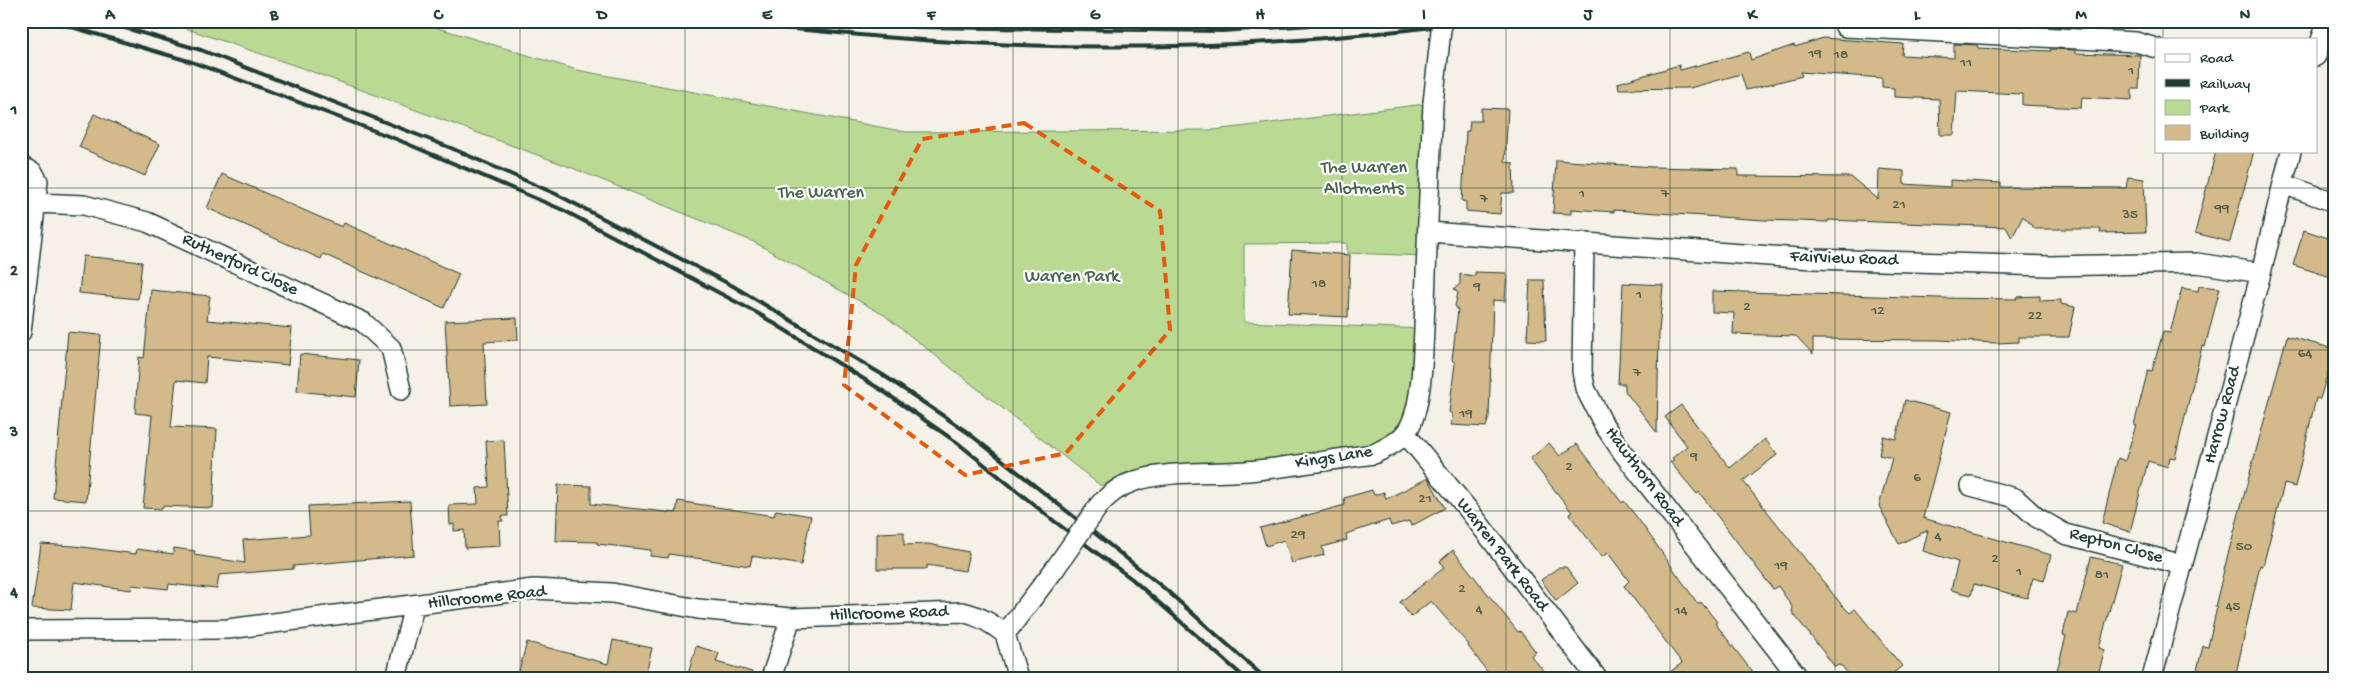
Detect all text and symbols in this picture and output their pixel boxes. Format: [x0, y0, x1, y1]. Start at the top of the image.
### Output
text: A [104, 7, 116, 26]
text: B [269, 7, 279, 26]
text: C [433, 7, 444, 26]
text: D [595, 7, 608, 26]
text: E [762, 7, 773, 26]
text: F [926, 7, 937, 26]
text: G [1090, 7, 1101, 26]
text: H [1255, 7, 1265, 26]
text: I [1422, 7, 1426, 26]
text: J [1583, 7, 1594, 26]
text: K [1747, 7, 1759, 26]
text: L [1914, 7, 1921, 26]
text: M [2075, 7, 2087, 26]
text: N [2240, 7, 2251, 26]
legend [2155, 38, 2318, 152]
house number: 19 [1807, 45, 1822, 63]
house number: 18 [1833, 46, 1848, 64]
text: Road [2200, 50, 2234, 68]
house number: 11 [1959, 54, 1972, 72]
house number: 1 [2127, 62, 2134, 80]
text: Railway [2200, 76, 2251, 94]
text: Park [2199, 100, 2230, 118]
text: 1 [10, 102, 17, 121]
text: Building [2199, 126, 2249, 144]
park label: The Warren Allotments [1320, 158, 1407, 200]
park label: The Warren [777, 183, 864, 204]
house number: 1 [1578, 185, 1585, 203]
house number: 7 [1660, 185, 1670, 203]
house number: 7 [1479, 190, 1489, 208]
house number: 21 [1892, 196, 1906, 214]
house number: 99 [2213, 200, 2230, 218]
house number: 35 [2121, 206, 2138, 224]
street label: Rutherford Close [179, 229, 302, 301]
street label: Fairview Road [1789, 247, 1900, 271]
text: 2 [10, 263, 18, 282]
park label: Warren Park [1025, 267, 1121, 288]
house number: 18 [1311, 275, 1326, 293]
house number: 9 [1472, 278, 1481, 296]
house number: 1 [1635, 286, 1642, 304]
house number: 2 [1743, 298, 1751, 316]
house number: 12 [1870, 302, 1885, 320]
house number: 22 [2028, 307, 2042, 325]
house number: 64 [2298, 345, 2312, 363]
street label: Harrow Road [2200, 363, 2246, 466]
house number: 7 [1632, 364, 1642, 382]
house number: 19 [1458, 405, 1473, 423]
street label: Hawthorn Road [1600, 423, 1689, 532]
text: 3 [9, 424, 18, 443]
street label: Kings Lane [1294, 441, 1375, 474]
house number: 9 [1689, 448, 1698, 466]
house number: 2 [1565, 458, 1573, 476]
house number: 6 [1913, 469, 1921, 487]
house number: 21 [1418, 490, 1432, 508]
street label: Warren Park Road [1451, 494, 1554, 617]
street label: Repton Close [2067, 523, 2166, 569]
house number: 29 [1291, 526, 1306, 544]
house number: 4 [1934, 528, 1942, 546]
house number: 50 [2236, 538, 2253, 556]
house number: 2 [1991, 550, 1999, 568]
house number: 19 [1773, 557, 1788, 575]
house number: 1 [2015, 563, 2022, 581]
house number: 81 [2095, 566, 2109, 584]
house number: 2 [1458, 580, 1466, 598]
street label: Hillcroome Road [427, 581, 549, 615]
text: 4 [9, 585, 18, 604]
house number: 45 [2226, 598, 2241, 616]
street label: Hillcroome Road [829, 601, 950, 627]
house number: 4 [1475, 601, 1483, 619]
house number: 14 [1673, 602, 1688, 620]

